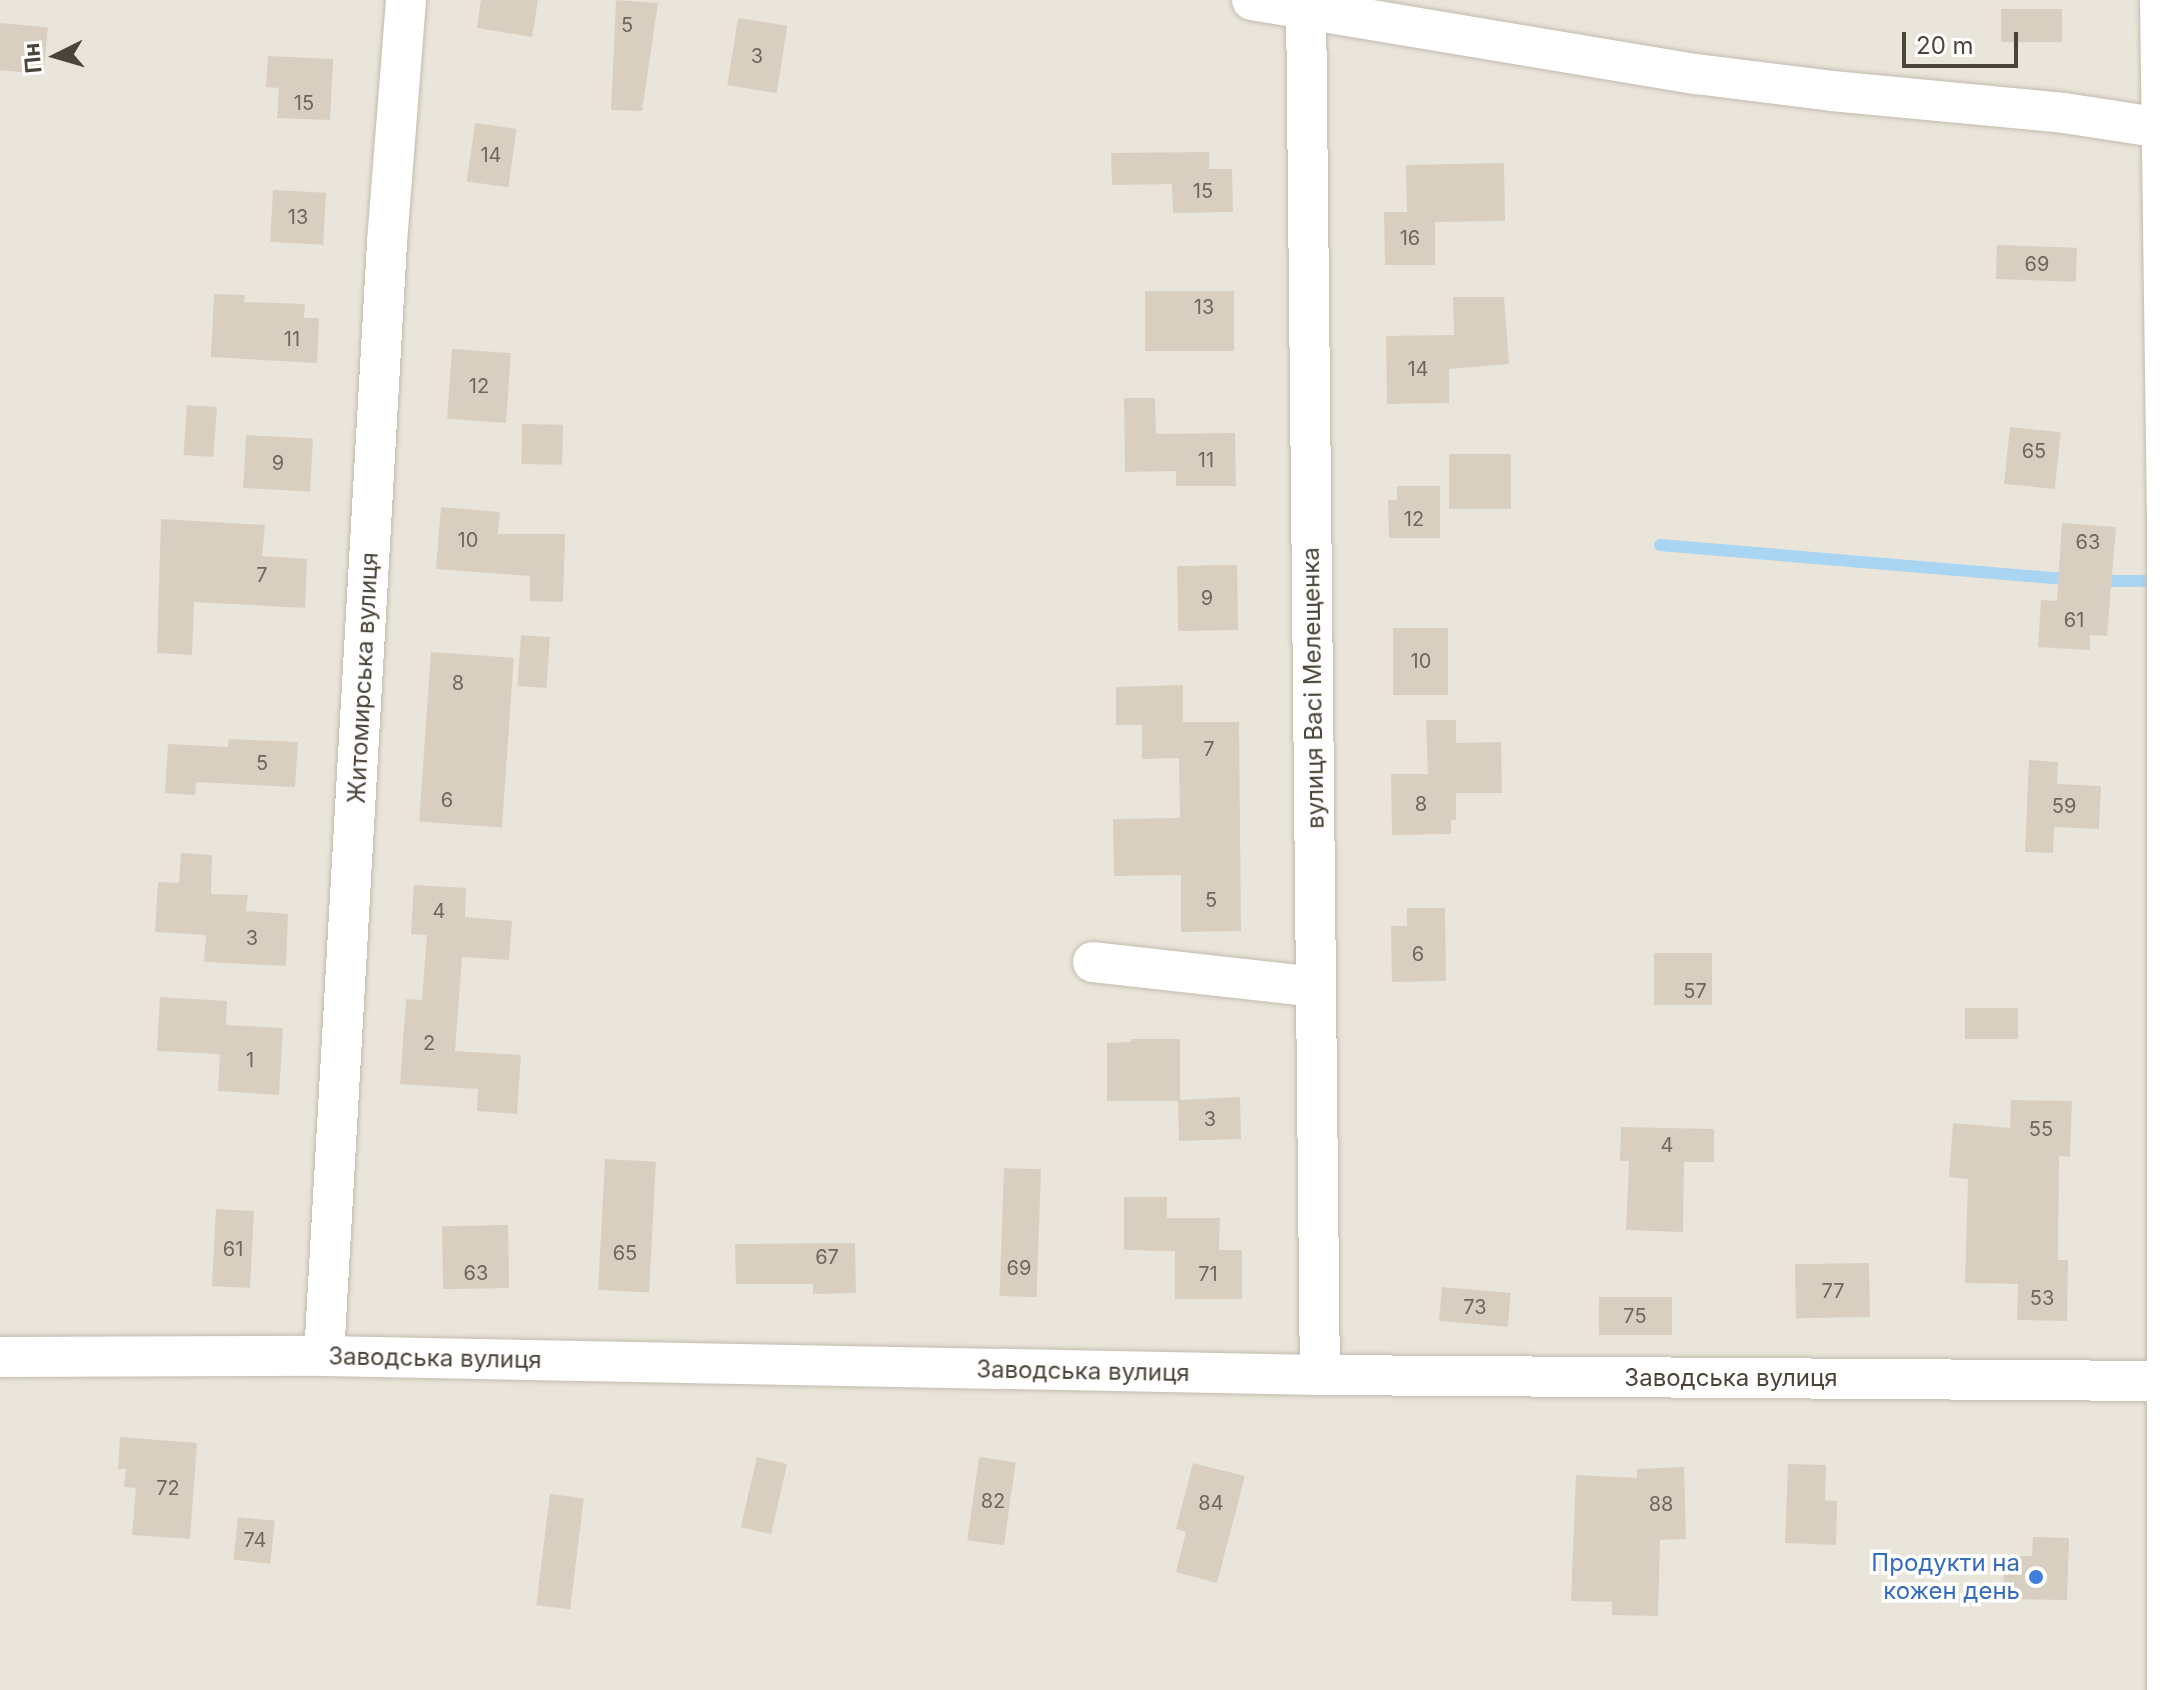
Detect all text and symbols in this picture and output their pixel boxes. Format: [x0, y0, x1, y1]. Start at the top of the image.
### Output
house number: 5 [621, 13, 633, 37]
north arrow [16, 16, 96, 96]
scale bar [1906, 16, 2022, 66]
text: 20 m [1916, 31, 1974, 60]
text: Пн [18, 42, 46, 74]
house number: 3 [751, 44, 763, 68]
house number: 15 [294, 91, 314, 115]
house number: 14 [480, 143, 502, 167]
house number: 15 [1193, 179, 1213, 203]
house number: 13 [288, 205, 308, 229]
house number: 16 [1400, 226, 1420, 250]
house number: 69 [2025, 252, 2049, 276]
house number: 13 [1194, 295, 1214, 319]
house number: 11 [284, 327, 300, 351]
house number: 14 [1407, 357, 1429, 381]
house number: 12 [469, 374, 489, 398]
house number: 65 [2022, 439, 2046, 463]
house number: 11 [1198, 448, 1214, 472]
house number: 9 [272, 451, 284, 475]
house number: 12 [1404, 507, 1424, 531]
house number: 10 [458, 528, 478, 552]
house number: 63 [2076, 530, 2100, 554]
street label: вулиця Васі Мелещенка [1296, 547, 1330, 829]
street label: Житомирська вулиця [342, 552, 384, 804]
house number: 7 [256, 563, 268, 587]
house number: 9 [1201, 586, 1213, 610]
house number: 61 [2064, 608, 2084, 632]
house number: 10 [1411, 649, 1431, 673]
house number: 8 [452, 671, 464, 695]
house number: 7 [1203, 737, 1215, 761]
house number: 5 [256, 751, 268, 775]
house number: 6 [441, 788, 453, 812]
house number: 8 [1415, 792, 1427, 816]
house number: 59 [2052, 794, 2076, 818]
house number: 5 [1205, 888, 1217, 912]
house number: 4 [433, 899, 445, 923]
house number: 3 [246, 926, 258, 950]
house number: 6 [1412, 942, 1424, 966]
house number: 57 [1683, 979, 1707, 1003]
house number: 2 [423, 1031, 435, 1055]
house number: 1 [246, 1048, 254, 1072]
house number: 3 [1204, 1107, 1216, 1131]
house number: 55 [2029, 1117, 2053, 1141]
house number: 4 [1661, 1133, 1673, 1157]
house number: 61 [223, 1237, 243, 1261]
house number: 65 [613, 1241, 637, 1265]
house number: 67 [815, 1245, 839, 1269]
house number: 69 [1007, 1256, 1031, 1280]
house number: 63 [464, 1261, 488, 1285]
house number: 71 [1198, 1262, 1218, 1286]
house number: 77 [1821, 1279, 1845, 1303]
house number: 53 [2030, 1286, 2054, 1310]
house number: 73 [1463, 1295, 1487, 1319]
house number: 75 [1623, 1304, 1647, 1328]
street label: Заводська вулиця [328, 1342, 542, 1374]
street label: Заводська вулиця [976, 1355, 1190, 1387]
street label: Заводська вулиця [1624, 1364, 1838, 1392]
house number: 72 [156, 1476, 180, 1500]
house number: 82 [981, 1489, 1005, 1513]
house number: 84 [1198, 1491, 1224, 1515]
house number: 88 [1649, 1492, 1673, 1516]
house number: 74 [243, 1528, 267, 1552]
place label: Продукти на кожен день [1871, 1549, 2020, 1605]
marker: Продукти на кожен день [2027, 1568, 2045, 1586]

